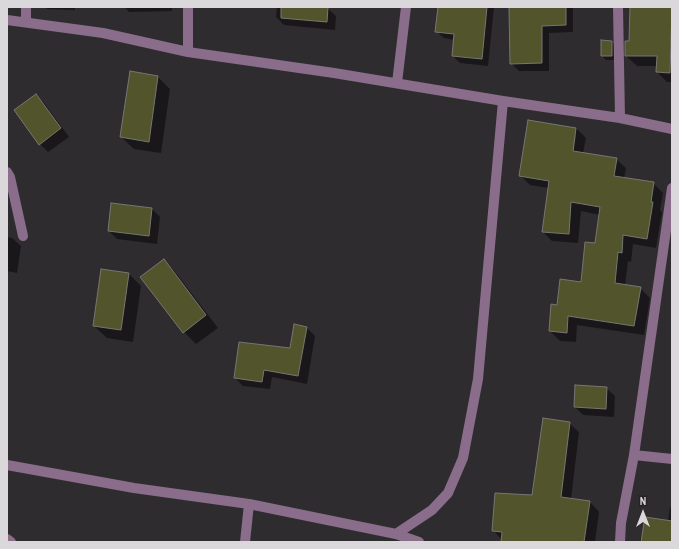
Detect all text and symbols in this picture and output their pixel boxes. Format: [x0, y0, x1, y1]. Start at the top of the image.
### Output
north arrow [623, 493, 663, 533]
text: N [640, 494, 646, 508]

